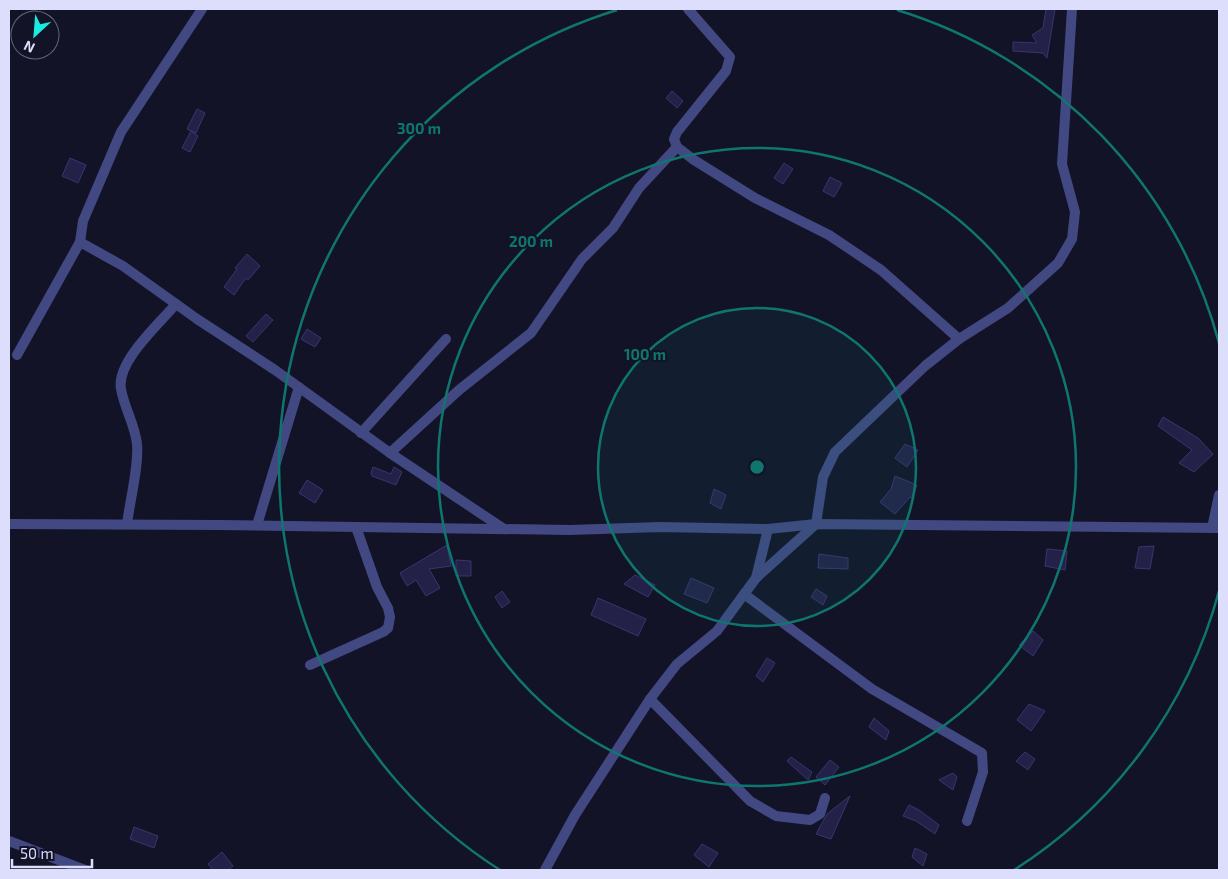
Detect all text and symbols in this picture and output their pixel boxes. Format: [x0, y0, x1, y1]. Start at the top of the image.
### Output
north arrow [10, 10, 60, 60]
text: N [21, 37, 37, 57]
text: 300 m [397, 119, 441, 137]
text: 200 m [509, 232, 553, 250]
text: 100 m [624, 345, 666, 363]
centre of rings [748, 458, 766, 476]
scale bar [12, 836, 92, 868]
text: 50 m [20, 844, 54, 862]

